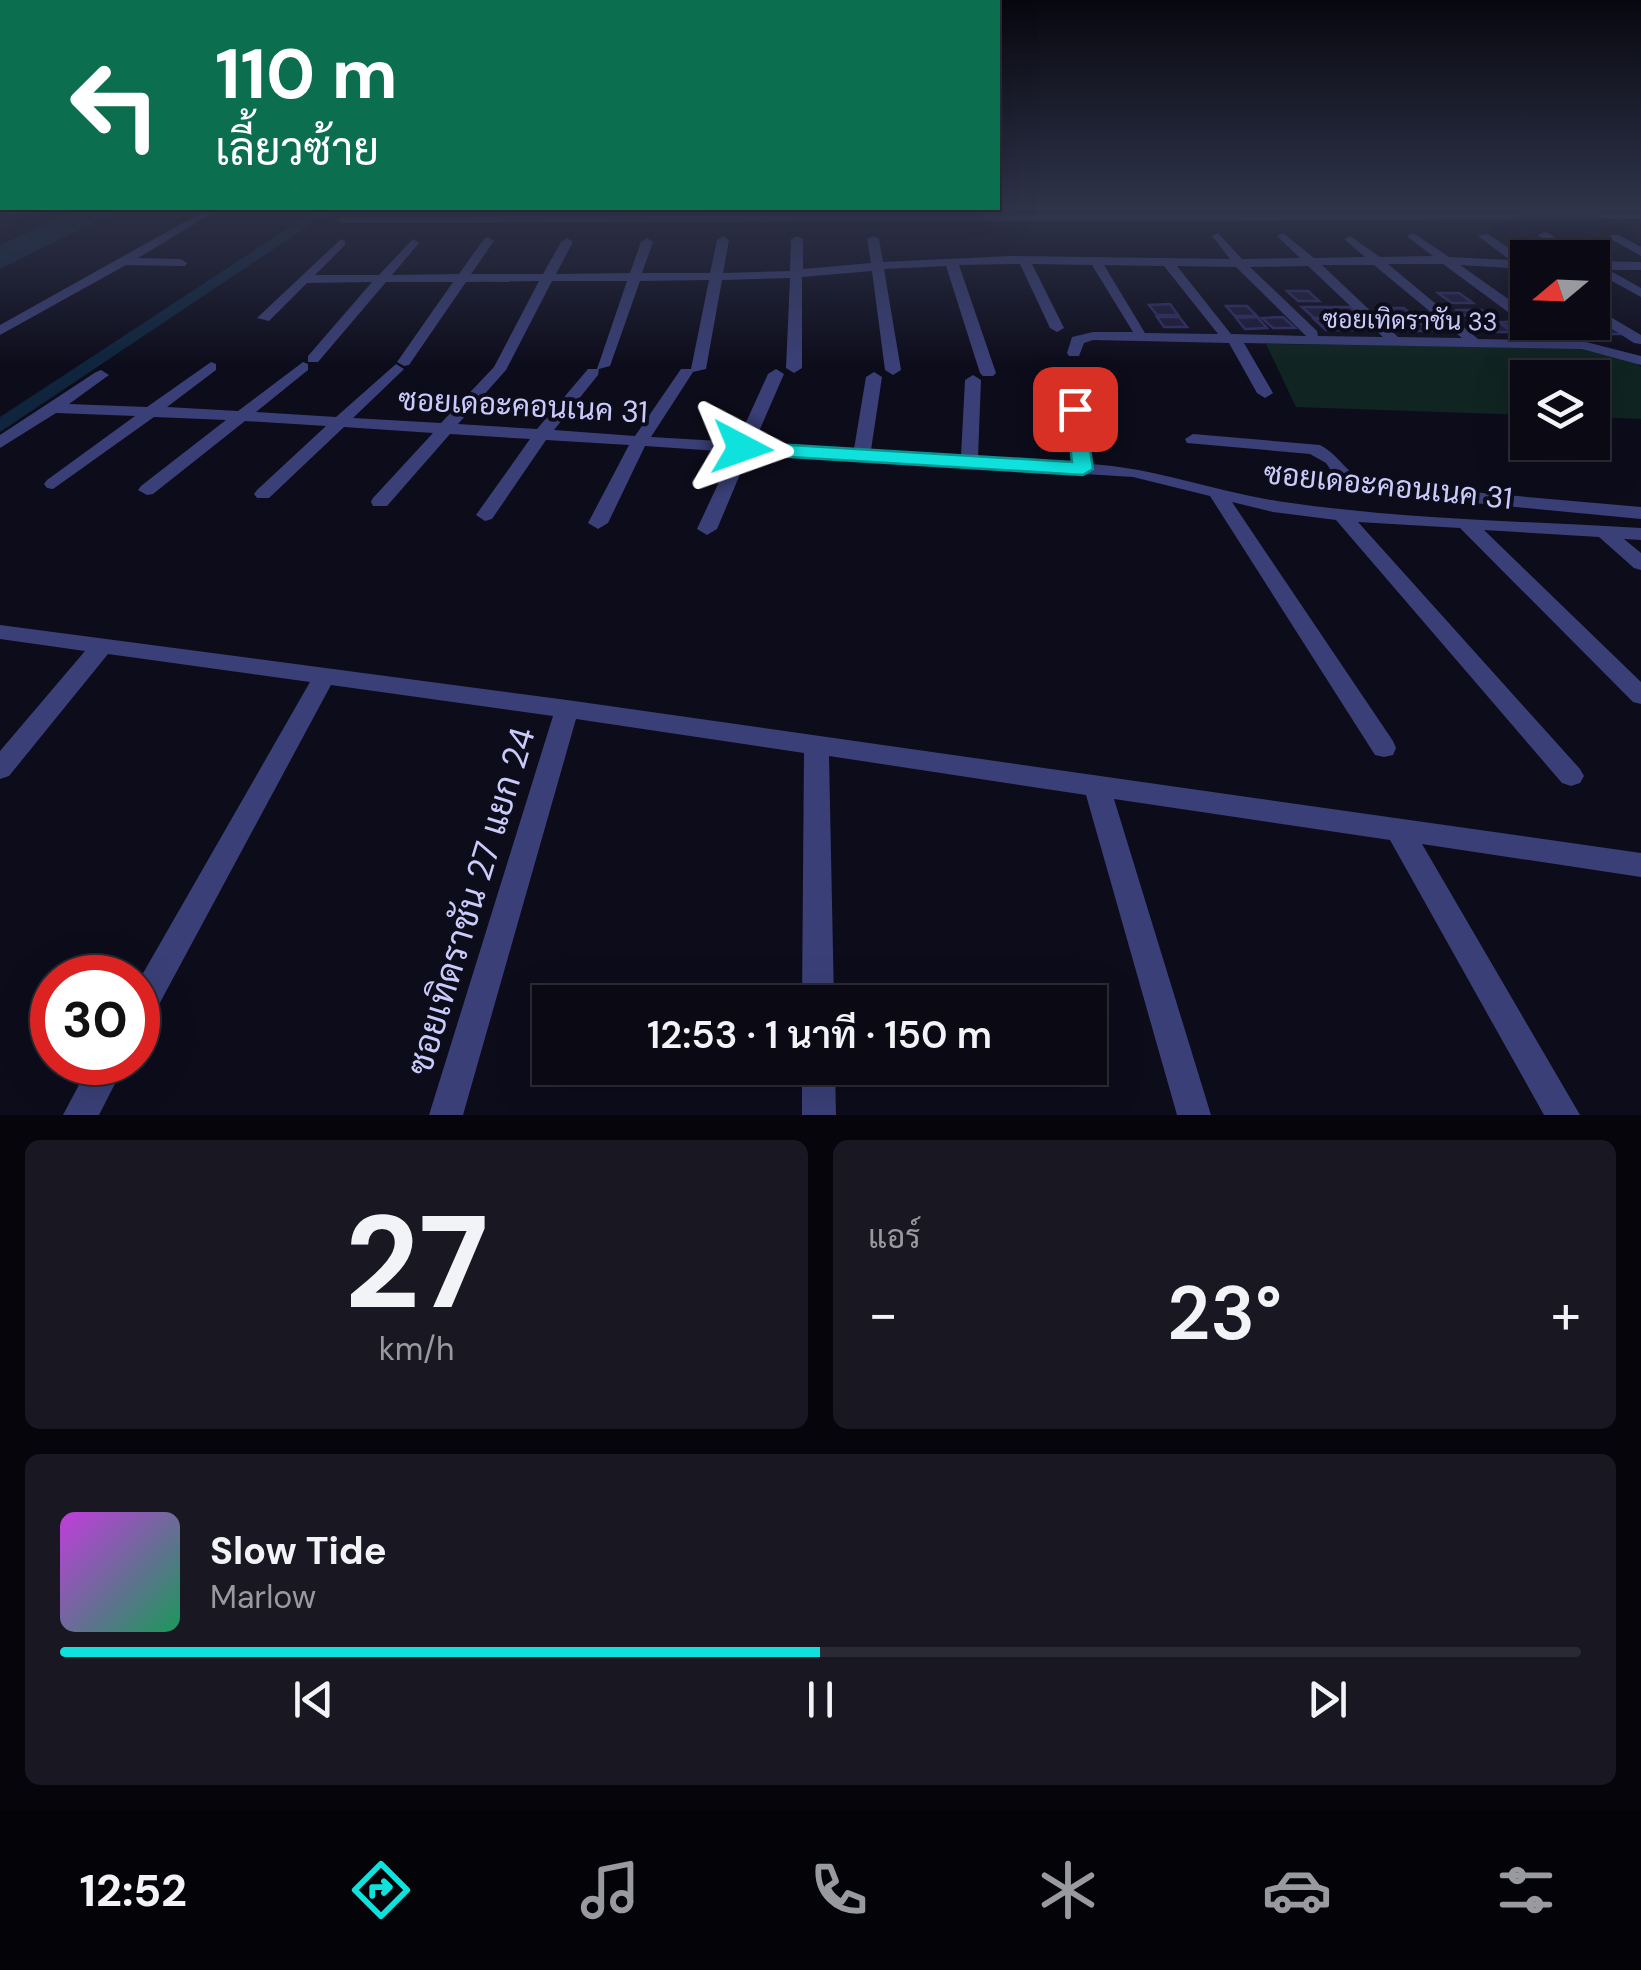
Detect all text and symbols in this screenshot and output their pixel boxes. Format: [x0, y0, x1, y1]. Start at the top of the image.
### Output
text: 110 m [215, 29, 398, 120]
icon: left [50, 40, 180, 170]
text: เลี้ยวซ้าย [215, 120, 379, 179]
north arrow [1510, 240, 1610, 340]
map controls [1510, 240, 1610, 460]
street label: ซอยเทิดราชัน 33 [1322, 302, 1498, 339]
button: layers [1510, 360, 1610, 460]
pin [1033, 367, 1118, 452]
street label: ซอยเดอะคอนเนค 31 [397, 379, 649, 432]
icon: arrive [1048, 382, 1103, 437]
position arrow [690, 396, 794, 500]
street label: ซอยเดอะคอนเนค 31 [1262, 453, 1514, 518]
street label: ซอยเทิดราชัน 27 แยก 24 [396, 721, 546, 1081]
speed limit sign: 30 [30, 955, 160, 1085]
text: 12:53 · 1 นาที · 150 m [647, 1010, 992, 1060]
text: 27 [345, 1178, 488, 1347]
text: แอร์ [868, 1216, 921, 1258]
text: 23° [1167, 1265, 1282, 1362]
text: − [868, 1278, 898, 1350]
text: + [1551, 1278, 1581, 1350]
text: km/h [379, 1328, 454, 1370]
text: Slow Tide [210, 1526, 387, 1576]
text: Marlow [210, 1576, 316, 1618]
icon: previous [286, 1672, 341, 1727]
icon: pause [793, 1672, 848, 1727]
icon: next [1300, 1672, 1355, 1727]
icon: directions [346, 1855, 416, 1925]
icon: music [575, 1855, 645, 1925]
icon: phone [804, 1855, 874, 1925]
icon: climate [1033, 1855, 1103, 1925]
icon: car [1262, 1855, 1332, 1925]
icon: filters [1491, 1855, 1561, 1925]
text: 12:52 [80, 1861, 187, 1920]

